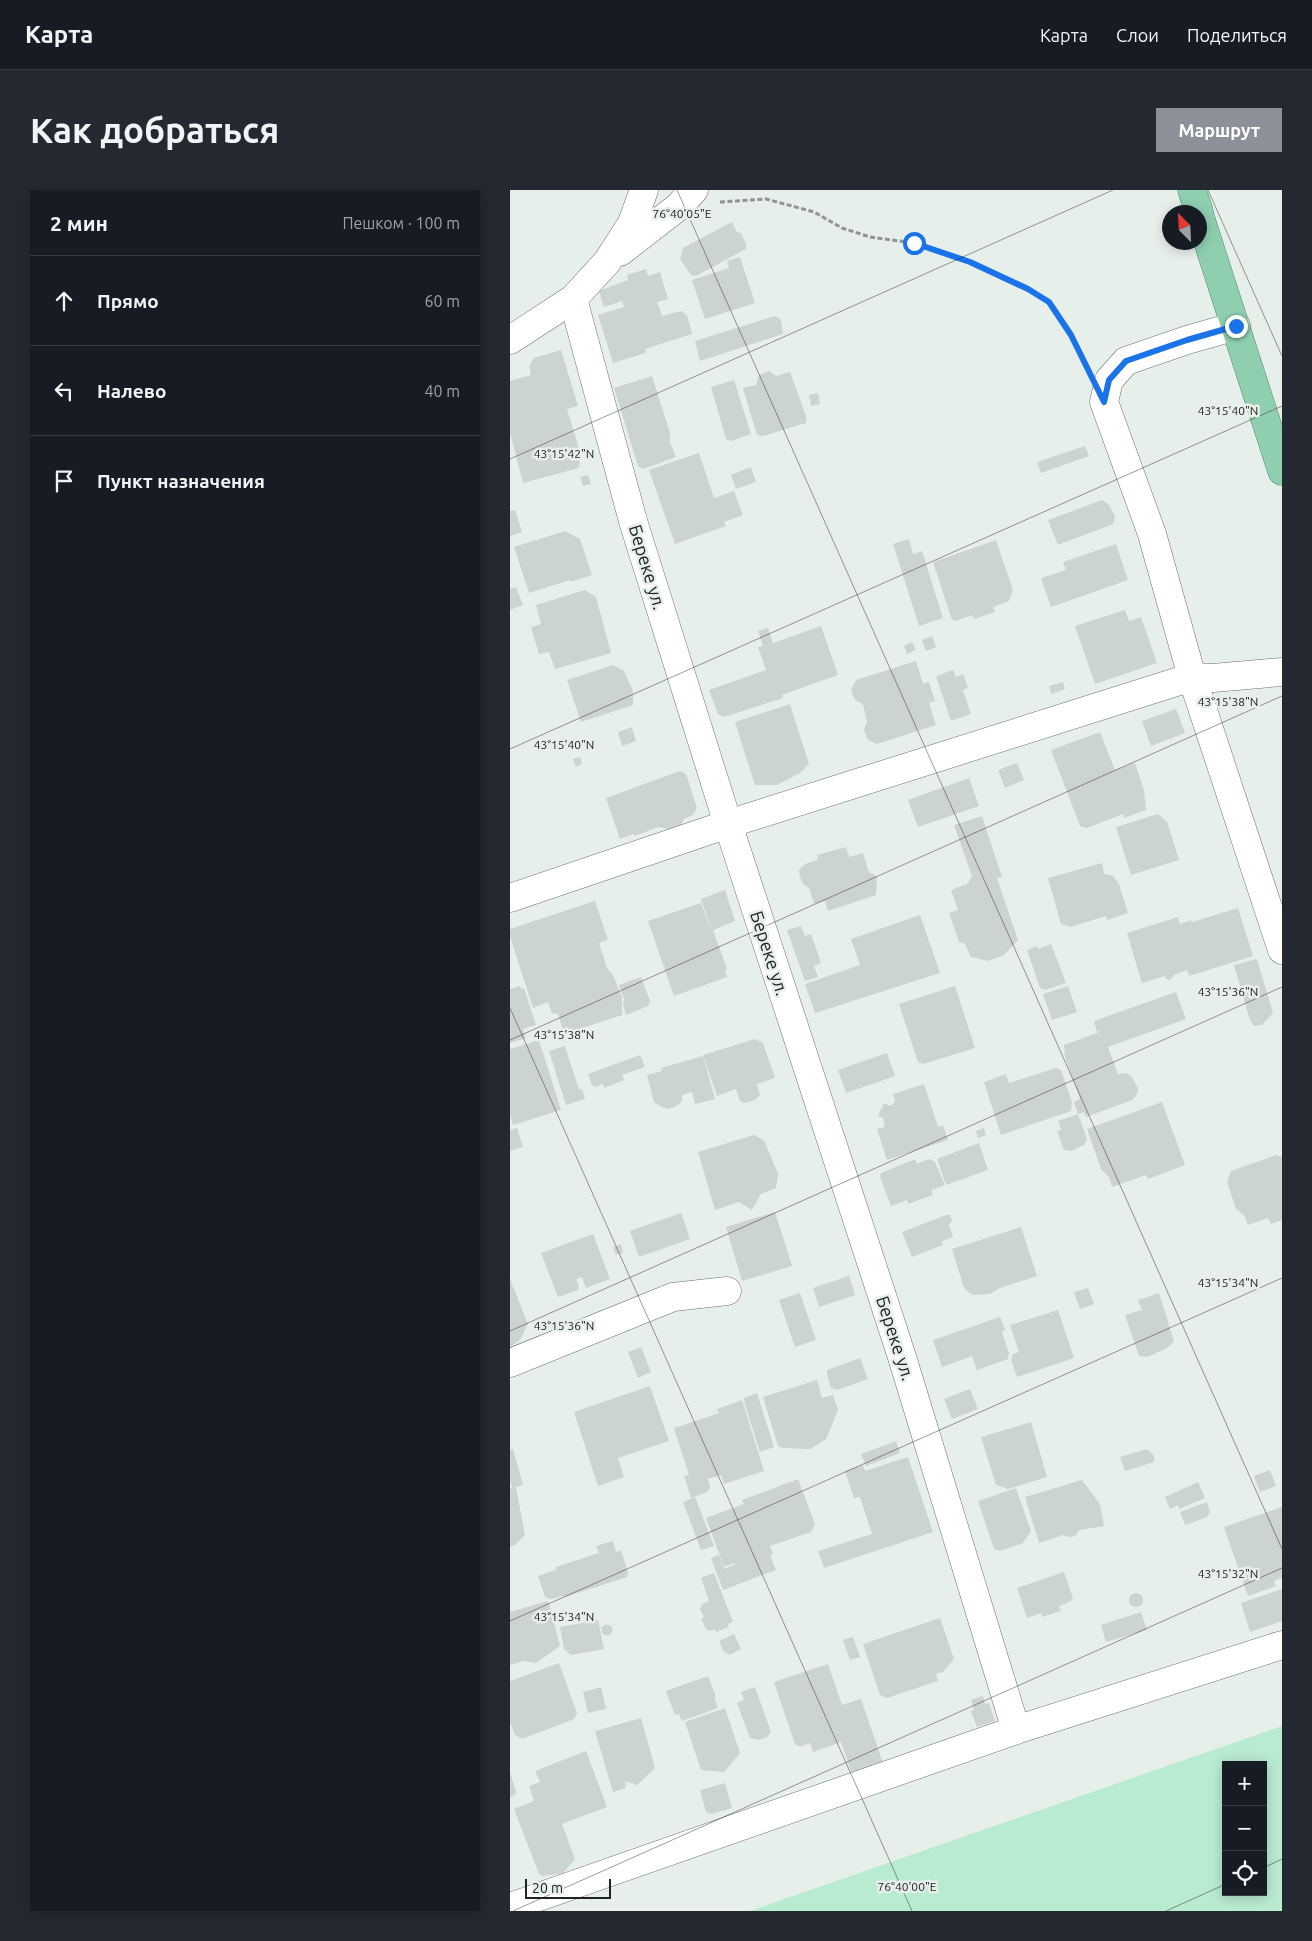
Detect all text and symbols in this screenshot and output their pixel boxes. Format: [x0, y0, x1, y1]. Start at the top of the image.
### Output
text: Карта [25, 21, 93, 48]
text: Карта [1040, 25, 1088, 45]
text: Слои [1116, 25, 1159, 45]
text: Поделиться [1187, 25, 1287, 45]
button: Маршрут [1156, 108, 1282, 152]
text: Как добраться [30, 110, 279, 150]
north arrow [1162, 205, 1207, 250]
text: 76°40'05"E [653, 207, 712, 220]
text: 2 мин [50, 211, 108, 235]
text: Пешком · 100 m [342, 214, 460, 232]
route start [903, 232, 926, 255]
icon: ahead [50, 287, 78, 315]
text: Прямо [97, 290, 159, 312]
text: 60 m [424, 292, 460, 310]
route end [1225, 315, 1248, 338]
icon: left [50, 377, 78, 405]
text: Налево [97, 380, 166, 402]
text: 40 m [424, 382, 460, 400]
text: 43°15'40"N [1198, 404, 1258, 417]
text: 43°15'42"N [534, 447, 594, 460]
icon: arrive [50, 467, 78, 495]
text: Пункт назначения [97, 470, 265, 492]
street label: Береке ул. [626, 522, 670, 612]
text: 43°15'38"N [1198, 695, 1258, 708]
text: 43°15'40"N [534, 738, 594, 751]
street label: Береке ул. [747, 908, 793, 998]
text: 43°15'36"N [1198, 985, 1258, 998]
text: 43°15'38"N [534, 1028, 594, 1041]
text: 43°15'34"N [1198, 1276, 1258, 1289]
street label: Береке ул. [873, 1293, 919, 1383]
text: 43°15'36"N [534, 1319, 594, 1332]
text: 43°15'32"N [1198, 1567, 1258, 1580]
text: 43°15'34"N [534, 1610, 594, 1623]
map controls [1222, 1761, 1267, 1896]
button: + [1222, 1761, 1267, 1806]
button: − [1222, 1806, 1267, 1851]
button: locate [1222, 1851, 1267, 1896]
scale bar [525, 1876, 611, 1899]
text: 20 m [532, 1880, 563, 1896]
text: 76°40'00"E [878, 1880, 937, 1893]

